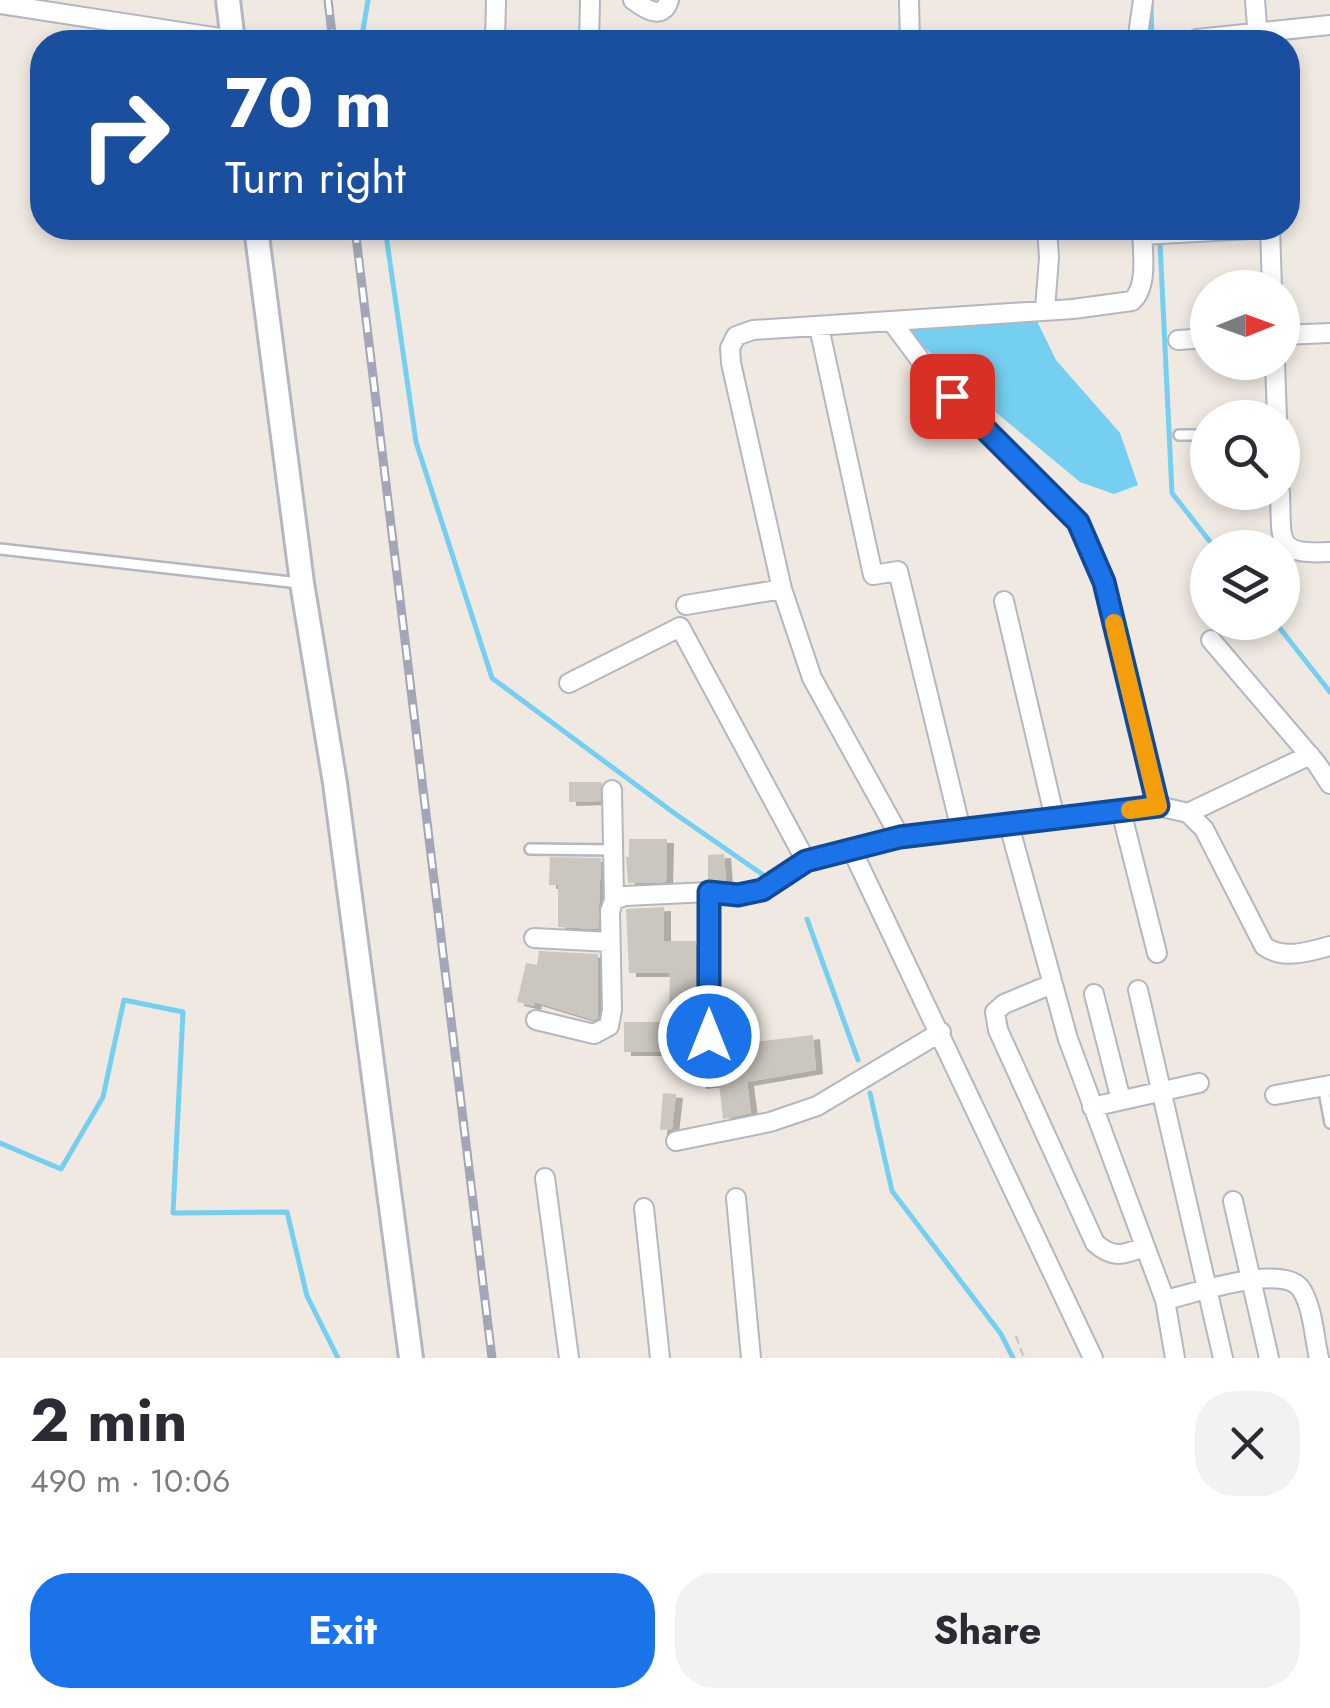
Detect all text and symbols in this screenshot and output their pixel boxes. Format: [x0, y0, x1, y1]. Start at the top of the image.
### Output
text: 70 m [225, 52, 392, 153]
icon: right [60, 70, 190, 200]
text: Turn right [225, 145, 406, 210]
north arrow [1190, 270, 1300, 380]
map controls [1190, 270, 1300, 640]
pin [910, 354, 995, 439]
icon: arrive [925, 369, 980, 424]
button: search [1190, 400, 1300, 510]
button: layers [1190, 530, 1300, 640]
position arrow [657, 984, 761, 1088]
text: 2 min [30, 1377, 188, 1464]
button: close [1195, 1391, 1300, 1496]
text: 490 m · 10:06 [30, 1458, 230, 1504]
button: Exit [30, 1573, 655, 1688]
button: Share [675, 1573, 1300, 1688]

